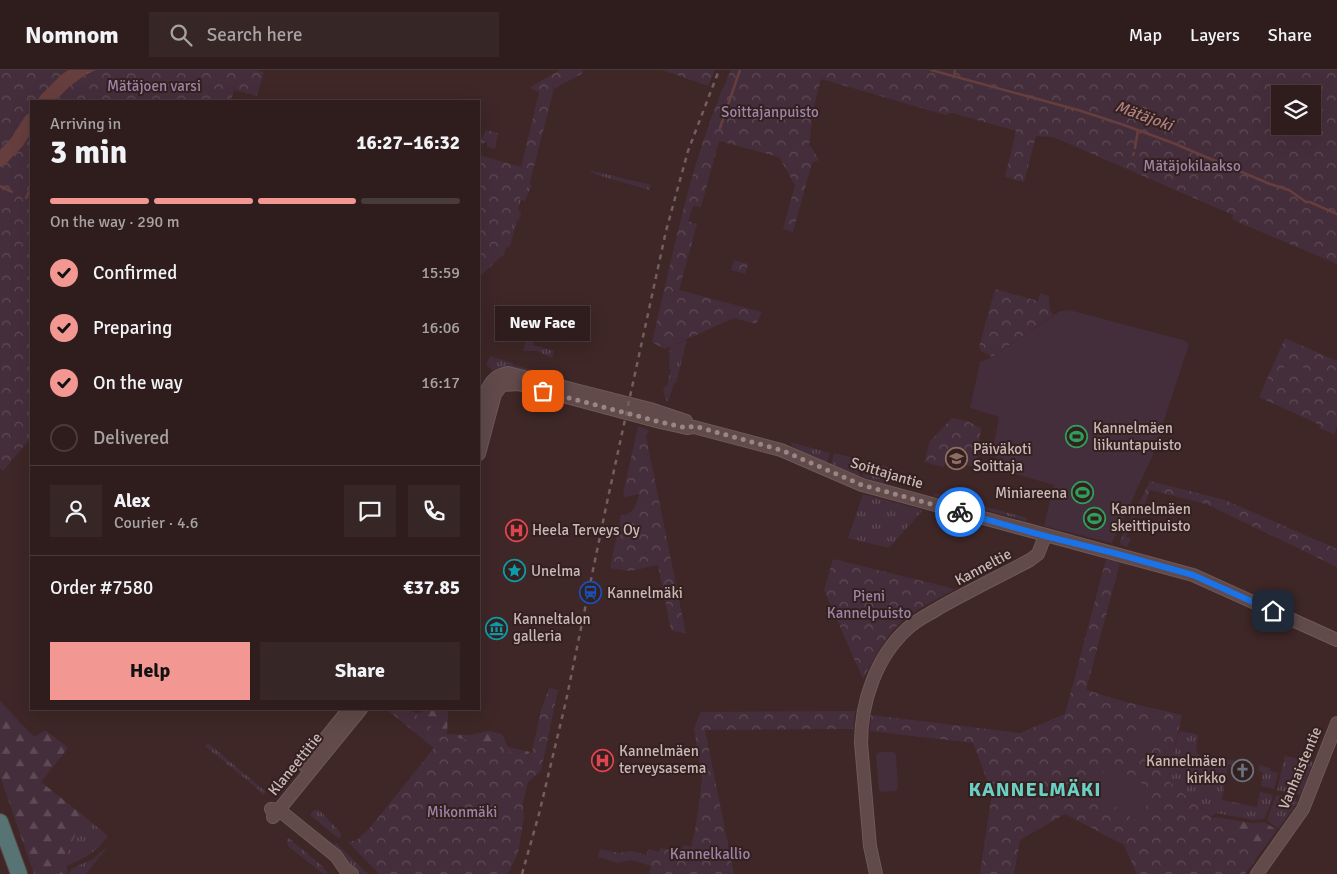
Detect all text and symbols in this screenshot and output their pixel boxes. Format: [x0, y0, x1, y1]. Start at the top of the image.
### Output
search box [149, 12, 499, 57]
text: Nomnom [25, 20, 119, 50]
icon: search [167, 21, 195, 49]
text: Search here [207, 23, 303, 47]
text: Map [1129, 24, 1162, 46]
text: Layers [1190, 24, 1240, 46]
text: Share [1268, 24, 1312, 46]
park label: Mätäjoen varsi [107, 77, 201, 95]
map controls [1271, 85, 1321, 135]
button: layers [1271, 85, 1321, 135]
water label: Mätäjoki [1112, 96, 1177, 136]
park label: Soittajanpuisto [721, 103, 819, 121]
text: Arriving in [50, 114, 121, 134]
text: 16:27–16:32 [356, 131, 460, 155]
text: 3 min [50, 133, 127, 172]
park label: Mätäjokilaakso [1143, 157, 1241, 175]
text: On the way · 290 m [50, 212, 180, 232]
icon: check [50, 259, 78, 287]
text: Confirmed [93, 261, 177, 285]
text: 15:59 [421, 263, 460, 283]
callout: New Face [496, 306, 590, 341]
text: New Face [509, 313, 576, 333]
icon: check [50, 314, 78, 342]
text: Preparing [93, 316, 172, 340]
text: 16:06 [421, 318, 460, 338]
icon: check [50, 369, 78, 397]
pin [522, 370, 564, 412]
text: On the way [93, 371, 183, 395]
text: 16:17 [421, 373, 460, 393]
icon: bag [529, 377, 557, 405]
place label: Kannelmäen liikuntapuisto [1093, 419, 1182, 454]
sports icon: Kannelmäen liikuntapuisto [1065, 425, 1089, 449]
text: Delivered [93, 426, 169, 450]
place label: Päiväkoti Soittaja [973, 440, 1031, 475]
school or university icon: Päiväkoti Soittaja [945, 446, 969, 470]
street label: Soittajantie [848, 453, 926, 493]
sports icon: Miniareena [1071, 481, 1095, 505]
place label: Miniareena [995, 484, 1067, 502]
button: person [50, 485, 102, 537]
button: chat [344, 485, 396, 537]
button: phone [408, 485, 460, 537]
courier [935, 487, 985, 537]
text: Alex [114, 489, 150, 513]
icon: bike [946, 498, 974, 526]
place label: Kannelmäen skeittipuisto [1111, 500, 1191, 535]
sports icon: Kannelmäen skeittipuisto [1083, 506, 1107, 530]
text: Courier · 4.6 [114, 513, 198, 533]
hospital icon: Heela Terveys Oy [504, 518, 528, 542]
place label: Heela Terveys Oy [532, 521, 640, 539]
street label: Kanneltie [952, 545, 1014, 589]
place icon: Unelma [503, 559, 527, 583]
place label: Unelma [531, 562, 581, 580]
text: Order #7580 [50, 576, 153, 600]
text: €37.85 [403, 576, 460, 600]
station icon: Kannelmäki [579, 581, 603, 605]
place label: Kannelmäki [607, 584, 683, 602]
park label: Pieni Kannelpuisto [827, 587, 911, 622]
pin [1252, 590, 1294, 632]
icon: home [1259, 597, 1287, 625]
place label: Kanneltalon galleria [513, 610, 591, 645]
museum icon: Kanneltalon galleria [485, 616, 509, 640]
button: Help [50, 642, 250, 700]
button: Share [260, 642, 460, 700]
street label: Vanhaistentie [1275, 724, 1325, 812]
street label: Klaneettitie [264, 729, 326, 799]
place label: Kannelmäen terveysasema [619, 742, 706, 777]
hospital icon: Kannelmäen terveysasema [591, 748, 615, 772]
place label: Kannelmäen kirkko [1146, 752, 1226, 787]
church icon: Kannelmäen kirkko [1230, 758, 1254, 782]
district label: KANNELMÄKI [968, 777, 1102, 802]
park label: Mikonmäki [427, 803, 497, 821]
park label: Kannelkallio [670, 845, 750, 863]

